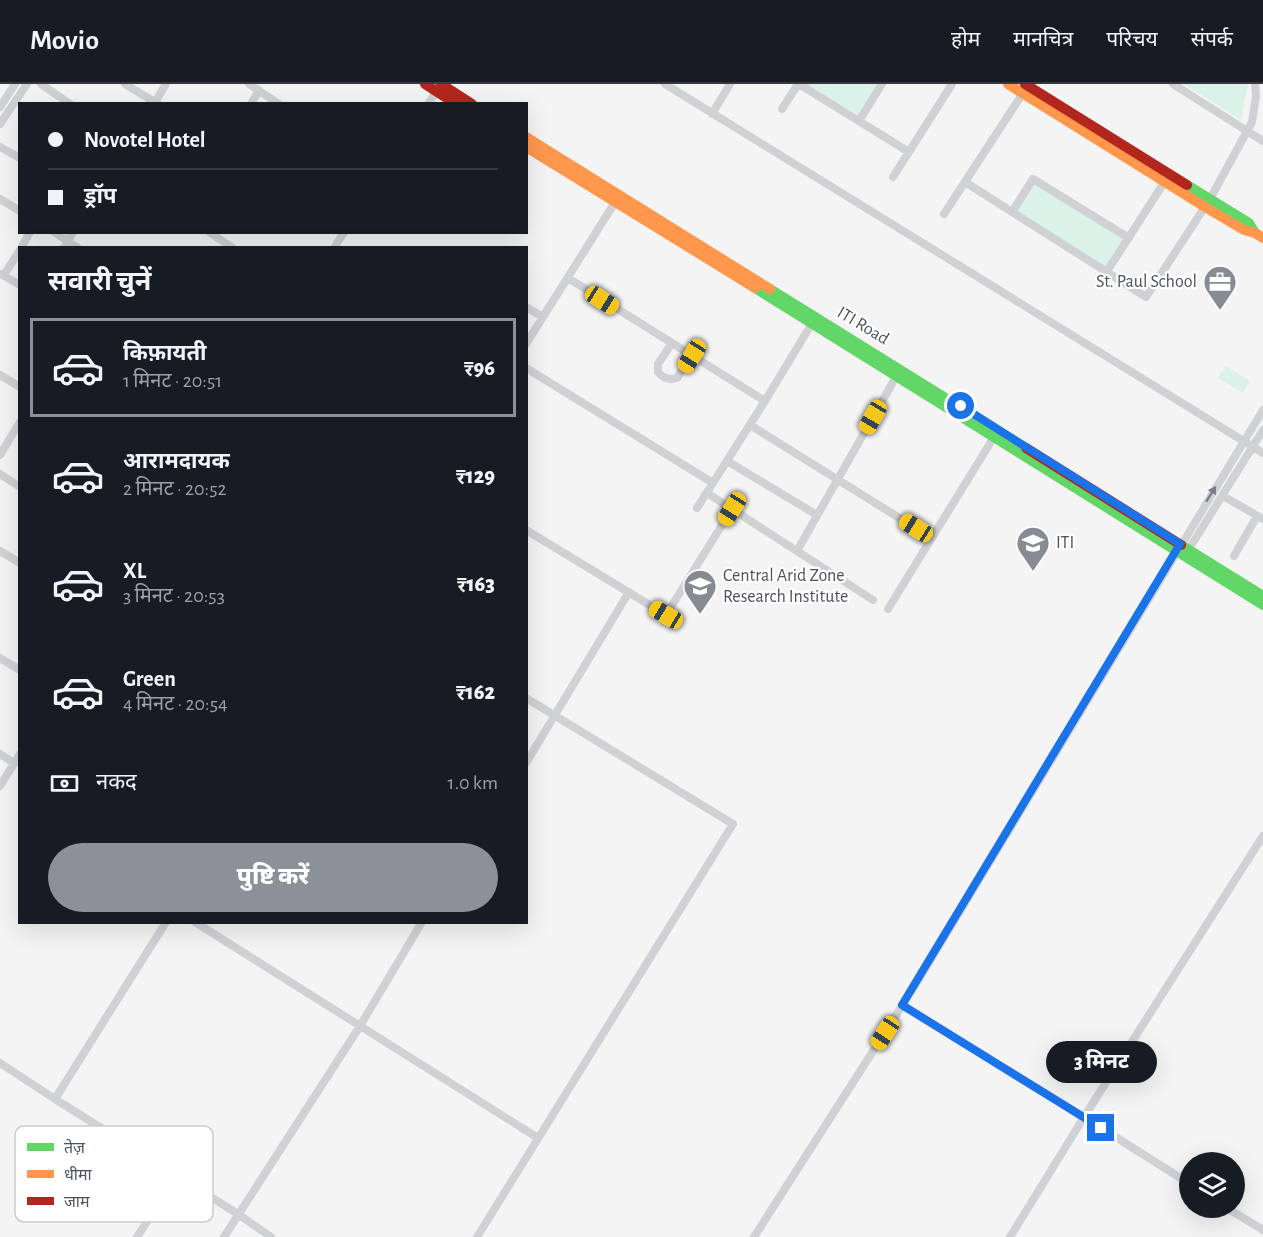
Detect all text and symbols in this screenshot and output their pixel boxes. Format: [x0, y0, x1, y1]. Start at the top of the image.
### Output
text: Movio [30, 27, 99, 55]
text: होम [951, 29, 980, 50]
text: मानचित्र [1013, 29, 1073, 50]
text: परिचय [1106, 29, 1158, 50]
text: संपर्क [1191, 29, 1233, 50]
text: Novotel Hotel [84, 129, 206, 151]
text: ड्रॉप [84, 185, 117, 207]
office icon: St. Paul School [1202, 264, 1238, 311]
text: सवारी चुनें [48, 268, 151, 295]
place label: St. Paul School [1096, 273, 1197, 291]
car [582, 283, 622, 317]
street label: ITI Road [834, 304, 892, 348]
car [675, 336, 709, 376]
icon: car [51, 341, 105, 395]
text: किफ़ायती [123, 342, 207, 364]
text: ₹96 [464, 357, 495, 379]
text: 1 मिनट · 20:51 [123, 371, 222, 391]
route start [947, 392, 974, 419]
car [856, 397, 890, 437]
icon: car [51, 449, 105, 503]
text: आरामदायक [123, 450, 230, 472]
text: ₹129 [456, 465, 495, 487]
text: 2 मिनट · 20:52 [123, 479, 227, 499]
one-way arrow [1206, 486, 1217, 502]
car [715, 489, 749, 529]
car [896, 511, 936, 545]
school or university icon: ITI [1015, 525, 1051, 572]
place label: ITI [1056, 534, 1074, 552]
icon: car [51, 557, 105, 611]
text: XL [123, 560, 146, 582]
place label: Central Arid Zone Research Institute [723, 567, 848, 606]
school or university icon: Central Arid Zone Research Institute [682, 568, 718, 615]
text: ₹163 [457, 573, 495, 595]
text: 3 मिनट · 20:53 [123, 586, 225, 606]
car [646, 598, 686, 632]
icon: car [51, 665, 105, 719]
text: Green [123, 668, 176, 690]
text: ₹162 [456, 681, 495, 703]
text: 4 मिनट · 20:54 [123, 694, 228, 714]
icon: cash [48, 767, 81, 800]
text: नकद [96, 771, 137, 793]
text: 1.0 km [448, 773, 498, 793]
button: पुष्टि करें [48, 843, 498, 912]
car [868, 1013, 902, 1053]
callout: 3 मिनट [1046, 1041, 1156, 1083]
text: 3 मिनट [1074, 1052, 1129, 1072]
route end [1087, 1114, 1114, 1141]
legend [15, 1126, 213, 1222]
text: तेज़ [64, 1138, 86, 1156]
map controls [1179, 1152, 1245, 1218]
button: layers [1179, 1152, 1245, 1218]
text: धीमा [64, 1166, 93, 1183]
text: जाम [64, 1194, 90, 1210]

